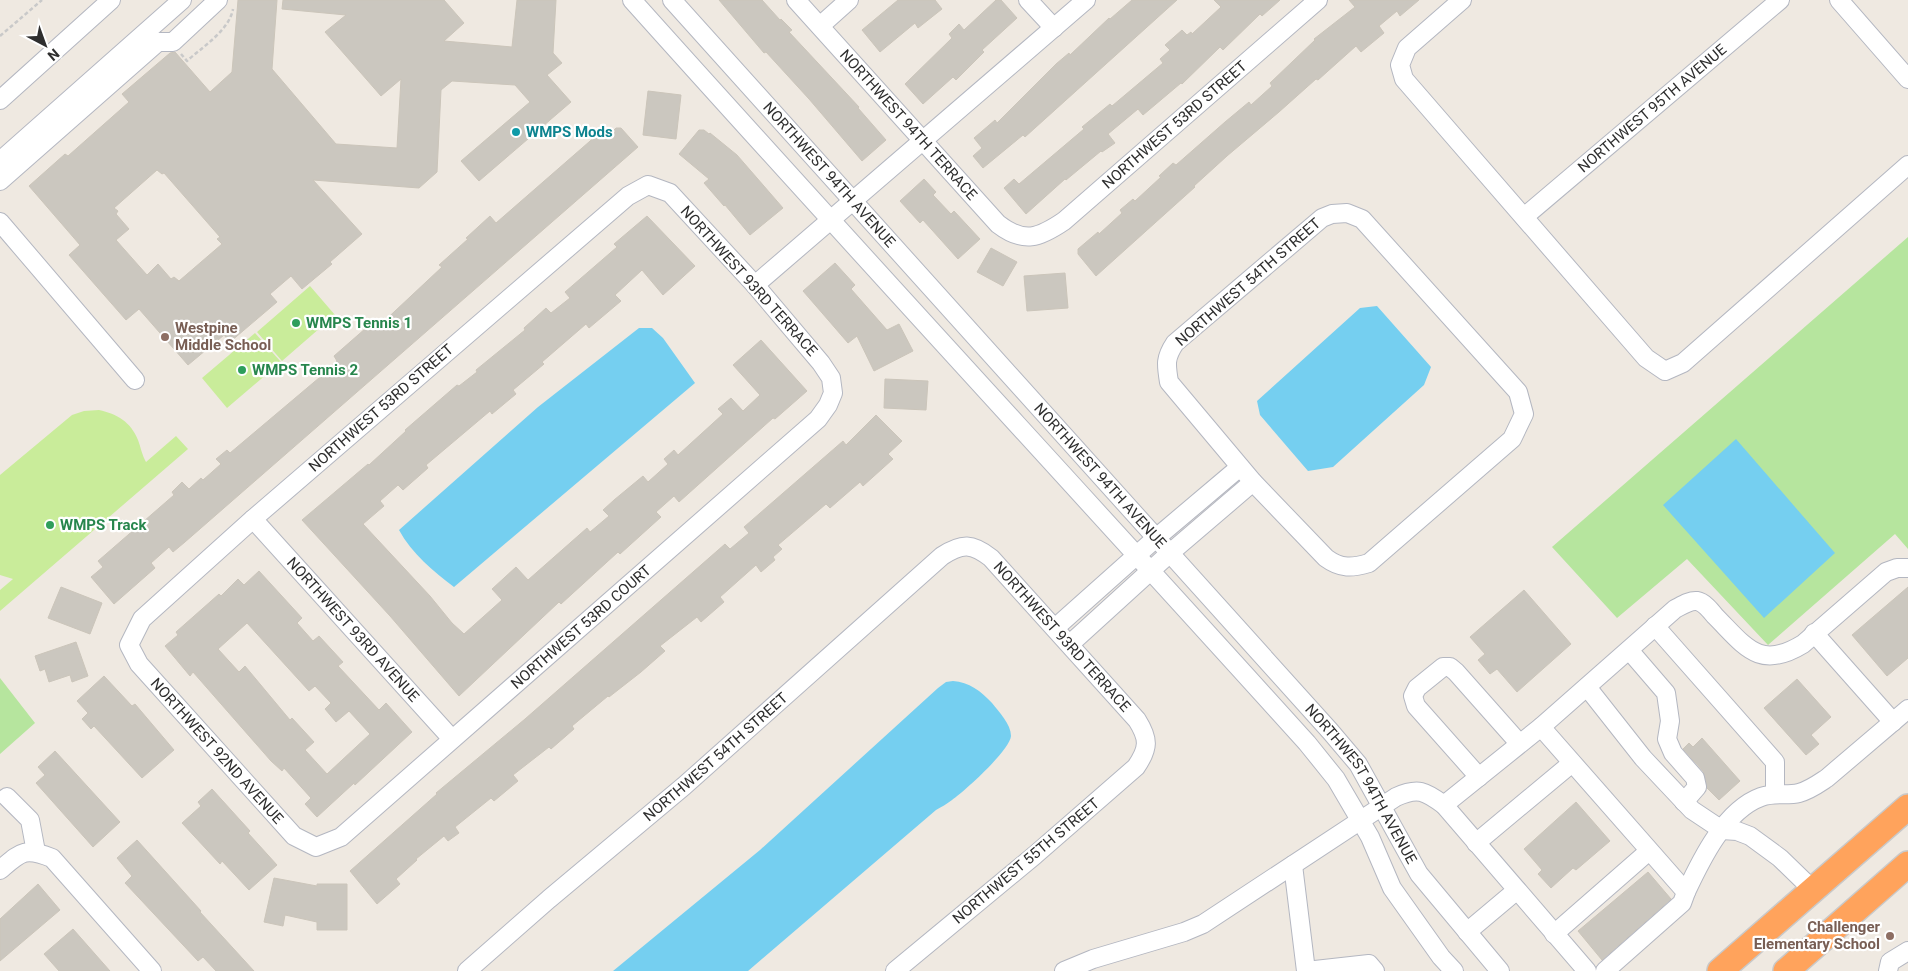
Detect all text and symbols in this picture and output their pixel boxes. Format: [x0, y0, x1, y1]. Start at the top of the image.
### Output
north arrow [20, 20, 70, 70]
street label: NORTHWEST 95TH AVENUE [1574, 40, 1730, 176]
text: N [45, 46, 63, 64]
street label: NORTHWEST 94TH TERRACE [836, 46, 981, 204]
street label: NORTHWEST 53RD STREET [1099, 57, 1250, 192]
street label: NORTHWEST 94TH AVENUE [759, 98, 899, 251]
place label: WMPS Mods [526, 123, 613, 141]
marker: WMPS Mods [510, 126, 522, 138]
street label: NORTHWEST 93RD TERRACE [677, 202, 822, 360]
street label: NORTHWEST 54TH STREET [1172, 214, 1324, 350]
place label: WMPS Tennis 1 [306, 314, 412, 332]
marker: WMPS Tennis 1 [290, 317, 302, 329]
place label: Westpine Middle School [175, 319, 271, 354]
marker: Westpine Middle School [159, 331, 171, 343]
street label: NORTHWEST 53RD STREET [305, 340, 457, 476]
place label: WMPS Tennis 2 [252, 361, 358, 379]
marker: WMPS Tennis 2 [236, 364, 248, 376]
street label: NORTHWEST 94TH AVENUE [1030, 399, 1170, 552]
place label: WMPS Track [60, 516, 147, 534]
marker: WMPS Track [44, 519, 56, 531]
street label: NORTHWEST 93RD AVENUE [283, 554, 423, 706]
street label: NORTHWEST 93RD TERRACE [990, 558, 1135, 716]
street label: NORTHWEST 53RD COURT [507, 561, 655, 693]
street label: NORTHWEST 92ND AVENUE [147, 674, 287, 828]
street label: NORTHWEST 54TH STREET [640, 689, 791, 825]
street label: NORTHWEST 94TH AVENUE [1301, 700, 1421, 867]
street label: NORTHWEST 55TH STREET [949, 794, 1103, 928]
place label: Challenger Elementary School [1754, 918, 1881, 953]
marker: Challenger Elementary School [1884, 930, 1896, 942]

